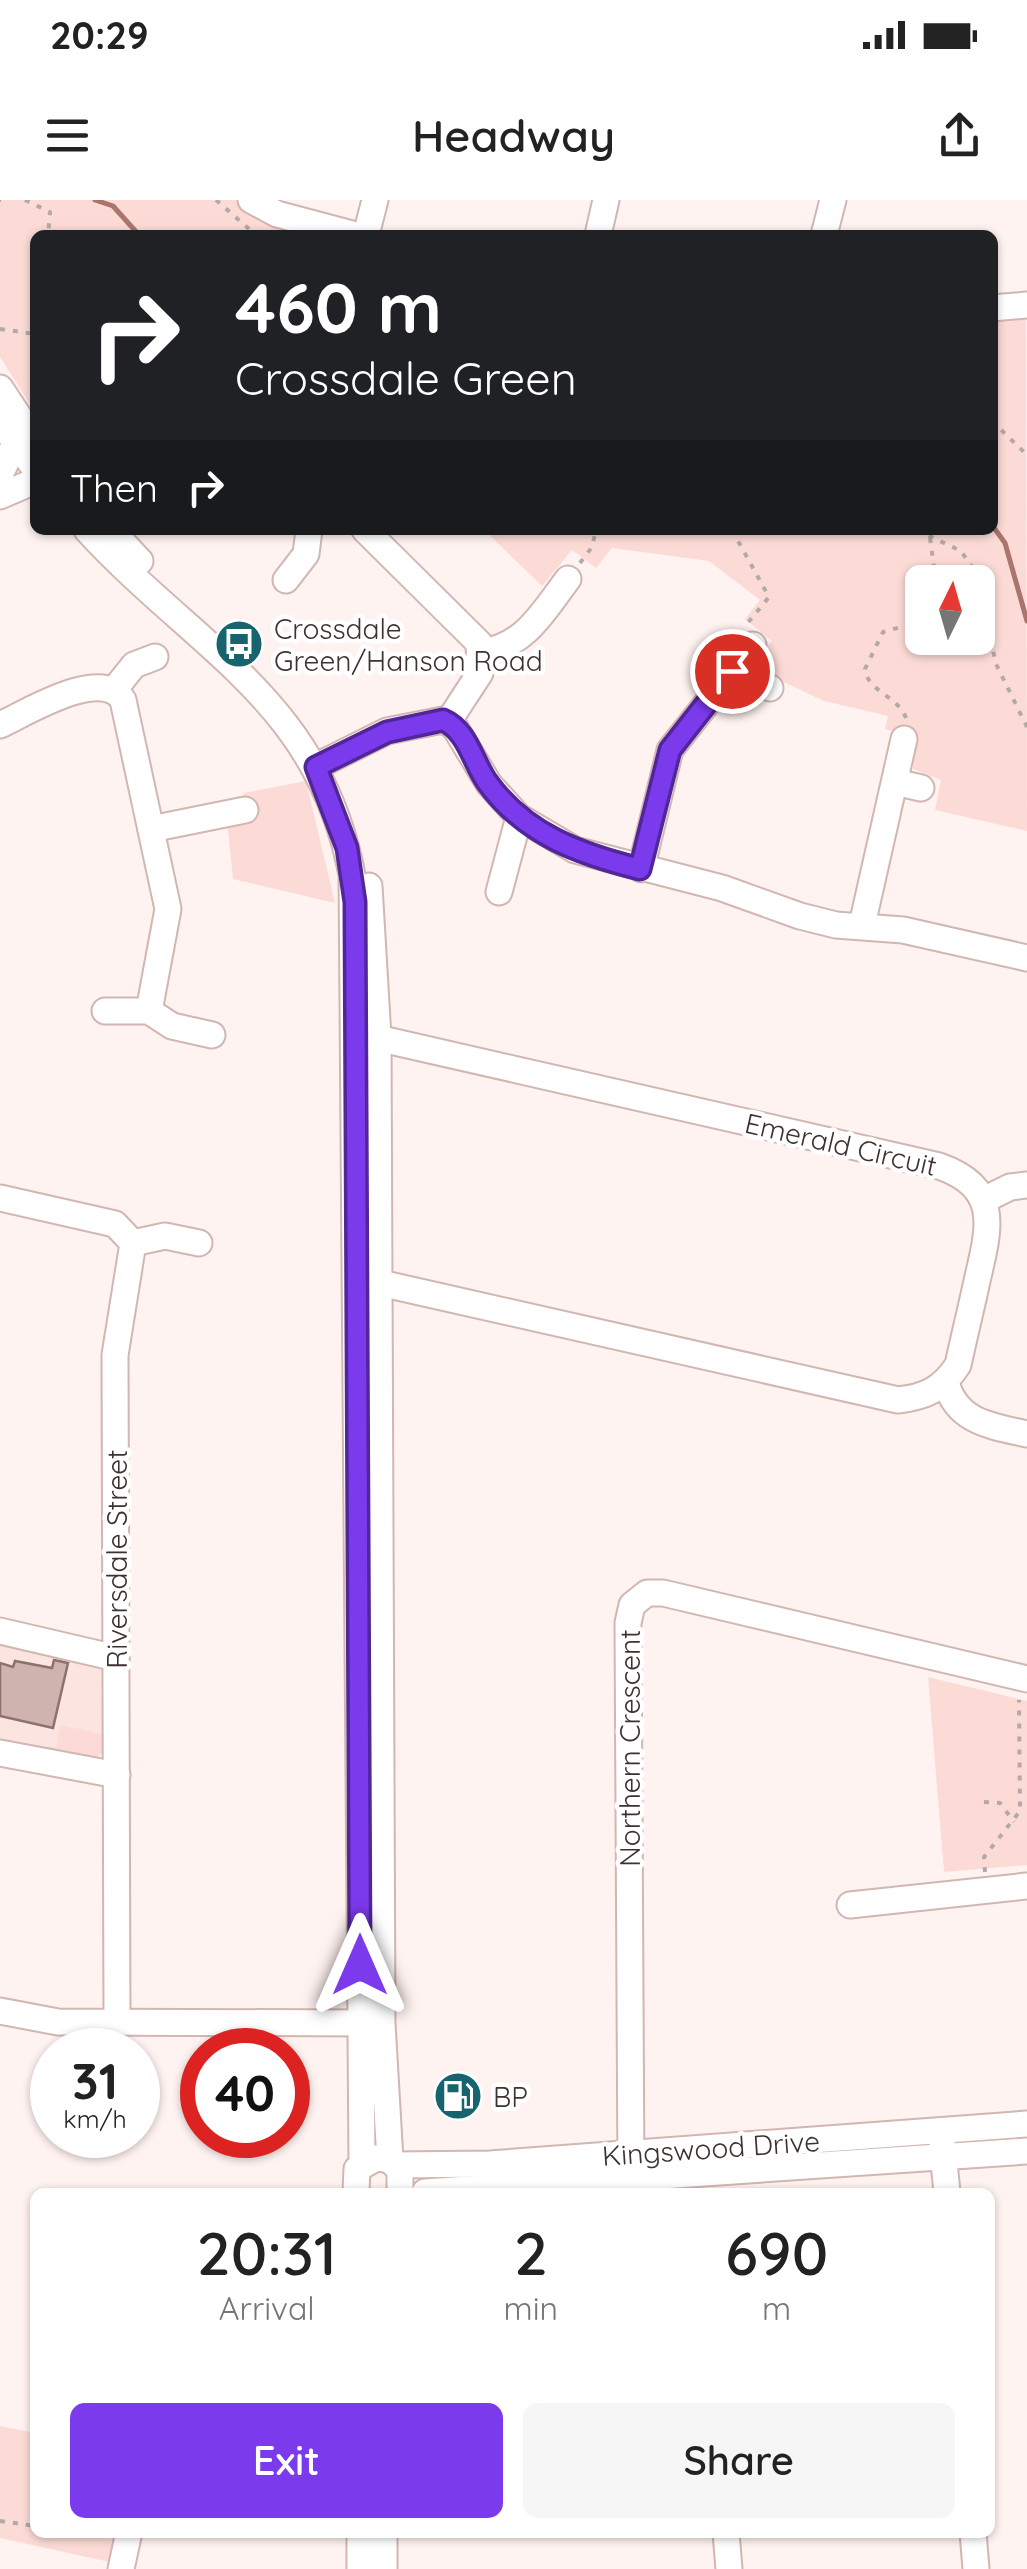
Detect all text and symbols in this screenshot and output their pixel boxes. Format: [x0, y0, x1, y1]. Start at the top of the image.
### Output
text: 20:29 [50, 11, 149, 59]
text: Headway [412, 107, 615, 163]
icon: menu [40, 108, 95, 163]
icon: share [932, 108, 987, 163]
text: 460 m [235, 263, 442, 351]
icon: right [70, 270, 200, 400]
text: Crossdale Green [235, 350, 577, 406]
icon: right [178, 460, 233, 515]
text: Then [70, 464, 158, 512]
north arrow [905, 565, 995, 655]
map controls [905, 565, 995, 655]
place label: Crossdale Green/Hanson Road [274, 611, 543, 678]
bus stop icon: Crossdale Green/Hanson Road [213, 618, 265, 670]
pin [690, 629, 775, 714]
icon: arrive [705, 644, 760, 699]
street label: Emerald Circuit [742, 1105, 940, 1183]
street label: Riversdale Street [99, 1449, 134, 1669]
street label: Northern Crescent [612, 1629, 647, 1867]
position arrow [308, 1913, 412, 2017]
speed limit sign: 40 [180, 2028, 310, 2158]
text: 31 [72, 2049, 118, 2112]
fuel station icon: BP [432, 2070, 484, 2122]
place label: BP [493, 2079, 528, 2114]
text: km/h [63, 2103, 127, 2134]
street label: Kingswood Drive [601, 2123, 821, 2173]
text: 20:31 [197, 2215, 337, 2290]
text: 2 [514, 2215, 548, 2290]
text: 690 [725, 2215, 828, 2290]
text: Arrival [219, 2288, 315, 2328]
text: min [504, 2288, 558, 2328]
text: m [762, 2288, 791, 2328]
button: Exit [70, 2403, 503, 2518]
button: Share [523, 2403, 955, 2518]

